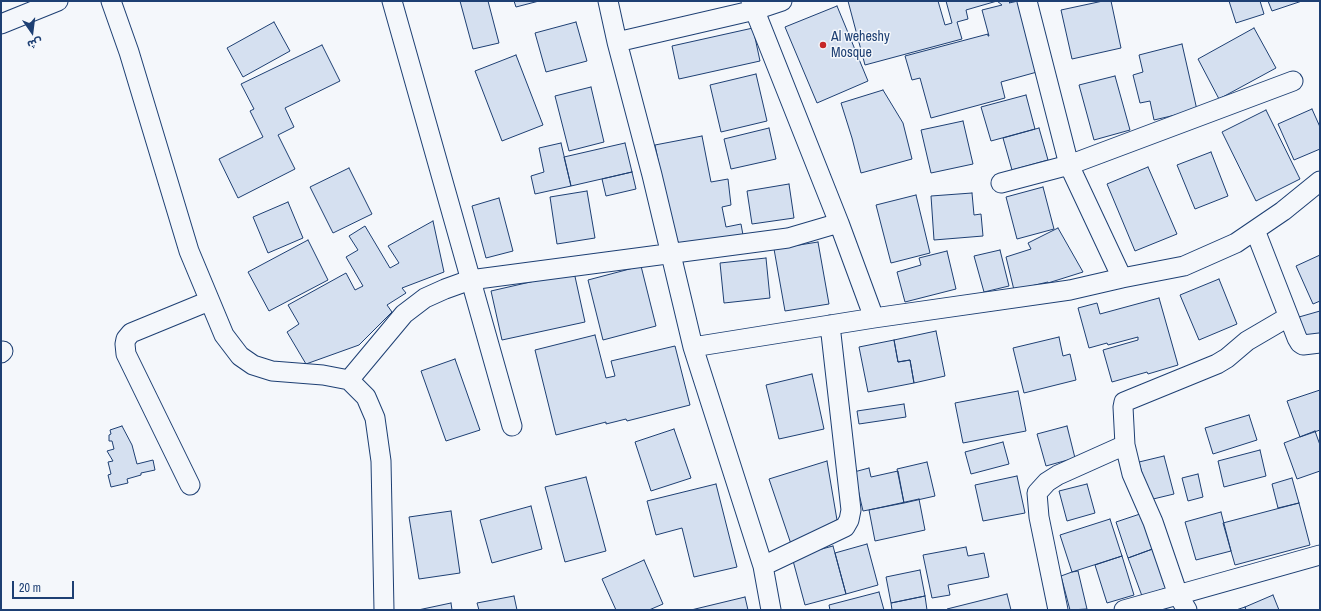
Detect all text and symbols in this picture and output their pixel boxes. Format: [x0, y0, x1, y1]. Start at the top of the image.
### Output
north arrow [12, 12, 52, 52]
place label: Al weheshy Mosque [831, 29, 890, 62]
text: ش [26, 35, 44, 52]
marker: Al weheshy Mosque [818, 40, 828, 50]
scale bar [14, 573, 76, 599]
text: 20 m [19, 580, 41, 596]

